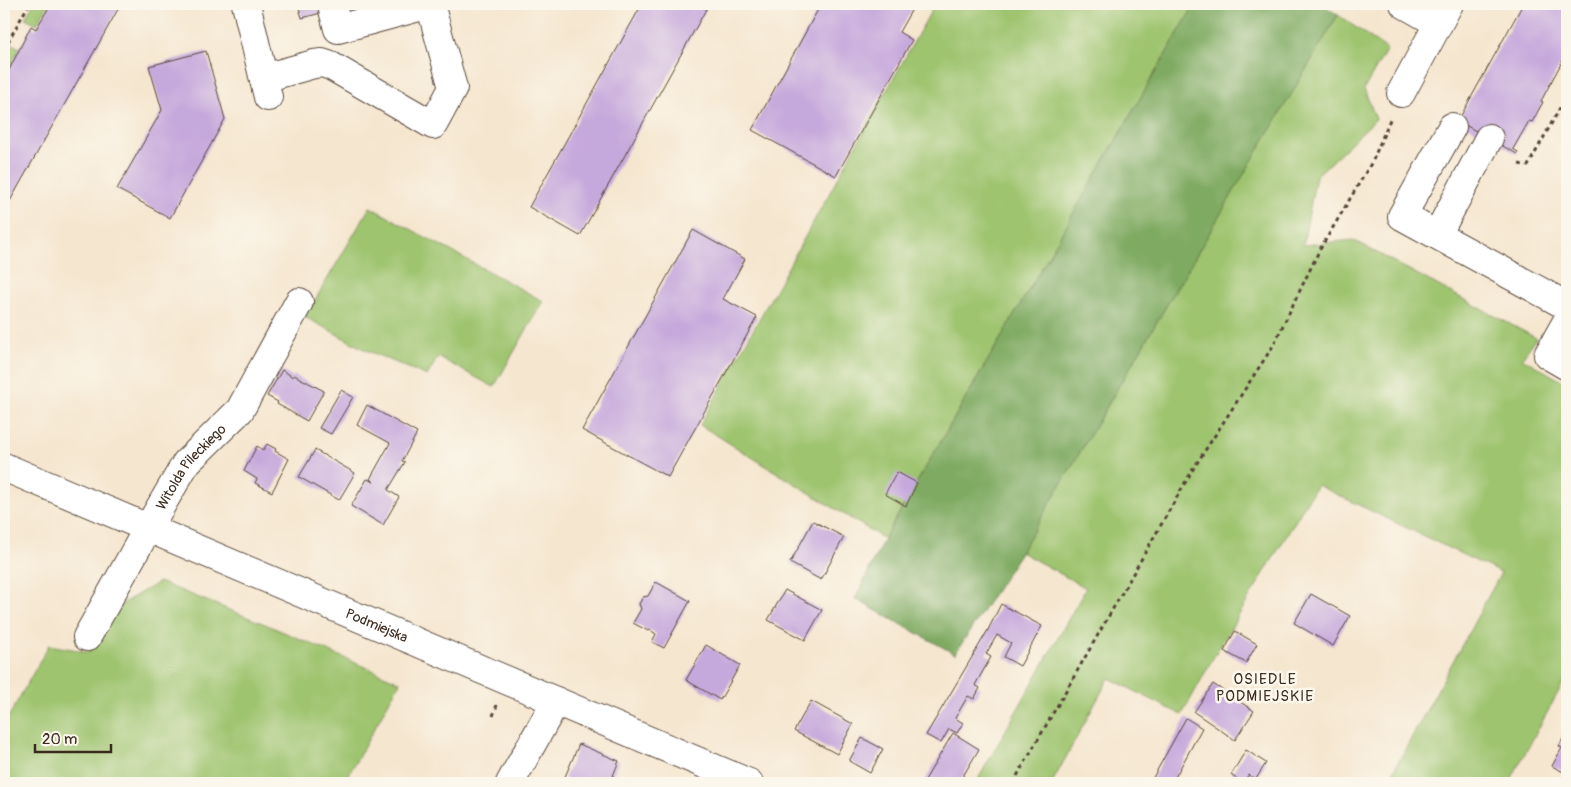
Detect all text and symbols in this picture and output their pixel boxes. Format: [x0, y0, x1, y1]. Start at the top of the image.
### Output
street label: Witolda Pileckiego [153, 420, 230, 513]
street label: Podmiejska [343, 605, 410, 646]
district label: OSIEDLE PODMIEJSKIE [1216, 670, 1314, 706]
scale bar [35, 722, 111, 754]
text: 20 m [42, 730, 77, 749]

